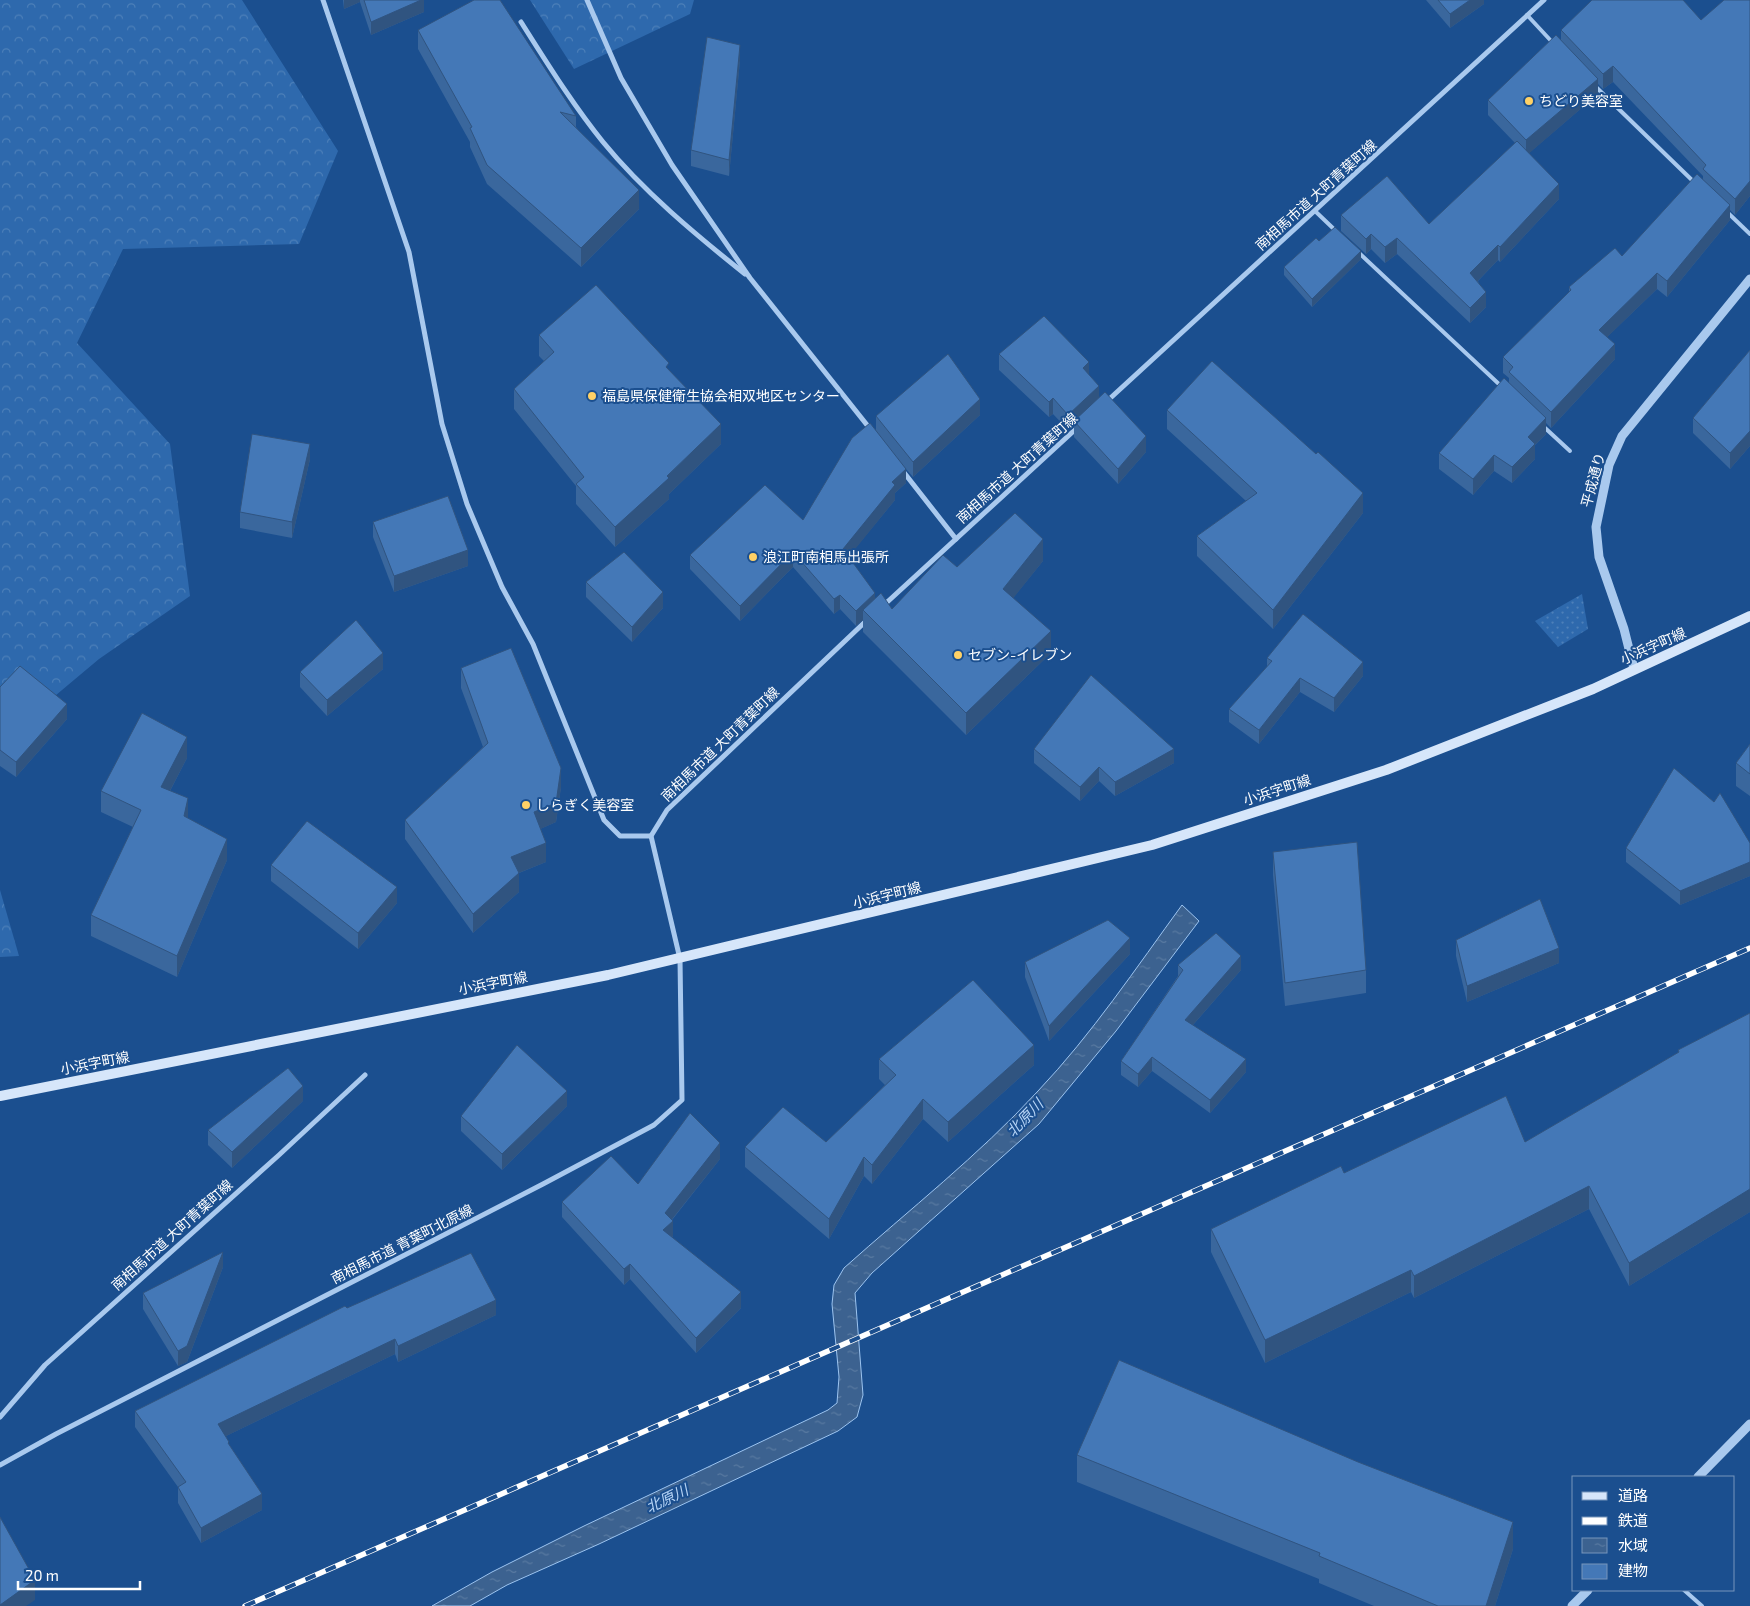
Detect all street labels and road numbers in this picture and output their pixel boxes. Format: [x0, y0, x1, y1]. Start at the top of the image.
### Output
street label: 南相馬市道 大町青葉町線 [1252, 136, 1380, 254]
street label: 南相馬市道 大町青葉町線 [953, 409, 1081, 527]
street label: 平成通り [1577, 451, 1608, 509]
street label: 小浜字町線 [1617, 624, 1688, 668]
street label: 南相馬市道 大町青葉町線 [657, 683, 782, 804]
street label: 小浜字町線 [1241, 771, 1313, 808]
street label: 小浜字町線 [851, 878, 923, 911]
street label: 小浜字町線 [457, 967, 529, 998]
street label: 小浜字町線 [59, 1047, 131, 1078]
street label: 南相馬市道 大町青葉町線 [108, 1176, 236, 1294]
street label: 南相馬市道 青葉町北原線 [328, 1200, 476, 1287]

